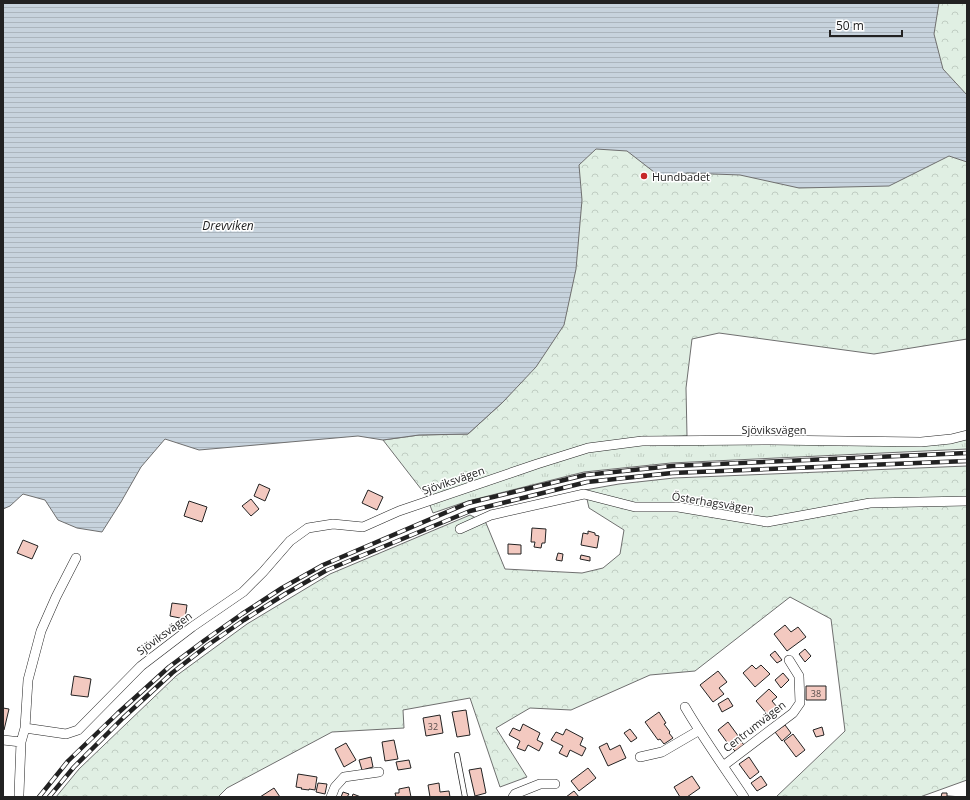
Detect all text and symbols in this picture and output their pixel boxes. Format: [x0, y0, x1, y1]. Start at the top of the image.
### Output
scale bar [830, 12, 902, 38]
text: 50 m [836, 17, 864, 34]
place label: Hundbadet [652, 169, 710, 184]
marker: Hundbadet [639, 171, 649, 181]
water label: Drevviken [202, 217, 254, 234]
street label: Sjöviksvägen [741, 422, 807, 437]
street label: Sjöviksvägen [420, 462, 486, 498]
street label: Österhagsvägen [671, 488, 755, 516]
street label: Sjöviksvägen [133, 608, 195, 658]
house number: 38 [811, 687, 821, 700]
street label: Centrumvägen [720, 697, 788, 755]
house number: 32 [428, 720, 438, 733]

